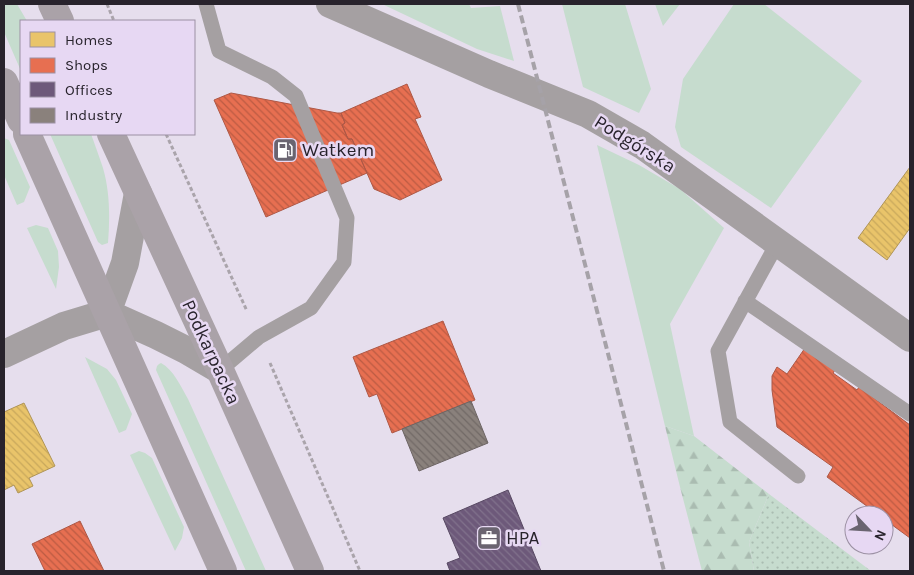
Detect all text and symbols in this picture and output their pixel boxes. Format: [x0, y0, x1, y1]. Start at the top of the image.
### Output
legend [20, 20, 195, 135]
text: Homes [65, 31, 113, 49]
text: Shops [65, 56, 108, 74]
text: Offices [65, 81, 113, 99]
text: Industry [65, 106, 122, 124]
street label: Podgórska [590, 110, 680, 178]
fuel station icon: Watkem [272, 137, 298, 163]
place label: Watkem [302, 139, 374, 161]
street label: Podkarpacka [177, 296, 245, 408]
north arrow [844, 505, 894, 555]
office icon: HPA [476, 525, 502, 551]
place label: HPA [506, 527, 539, 549]
text: N [871, 527, 890, 543]

